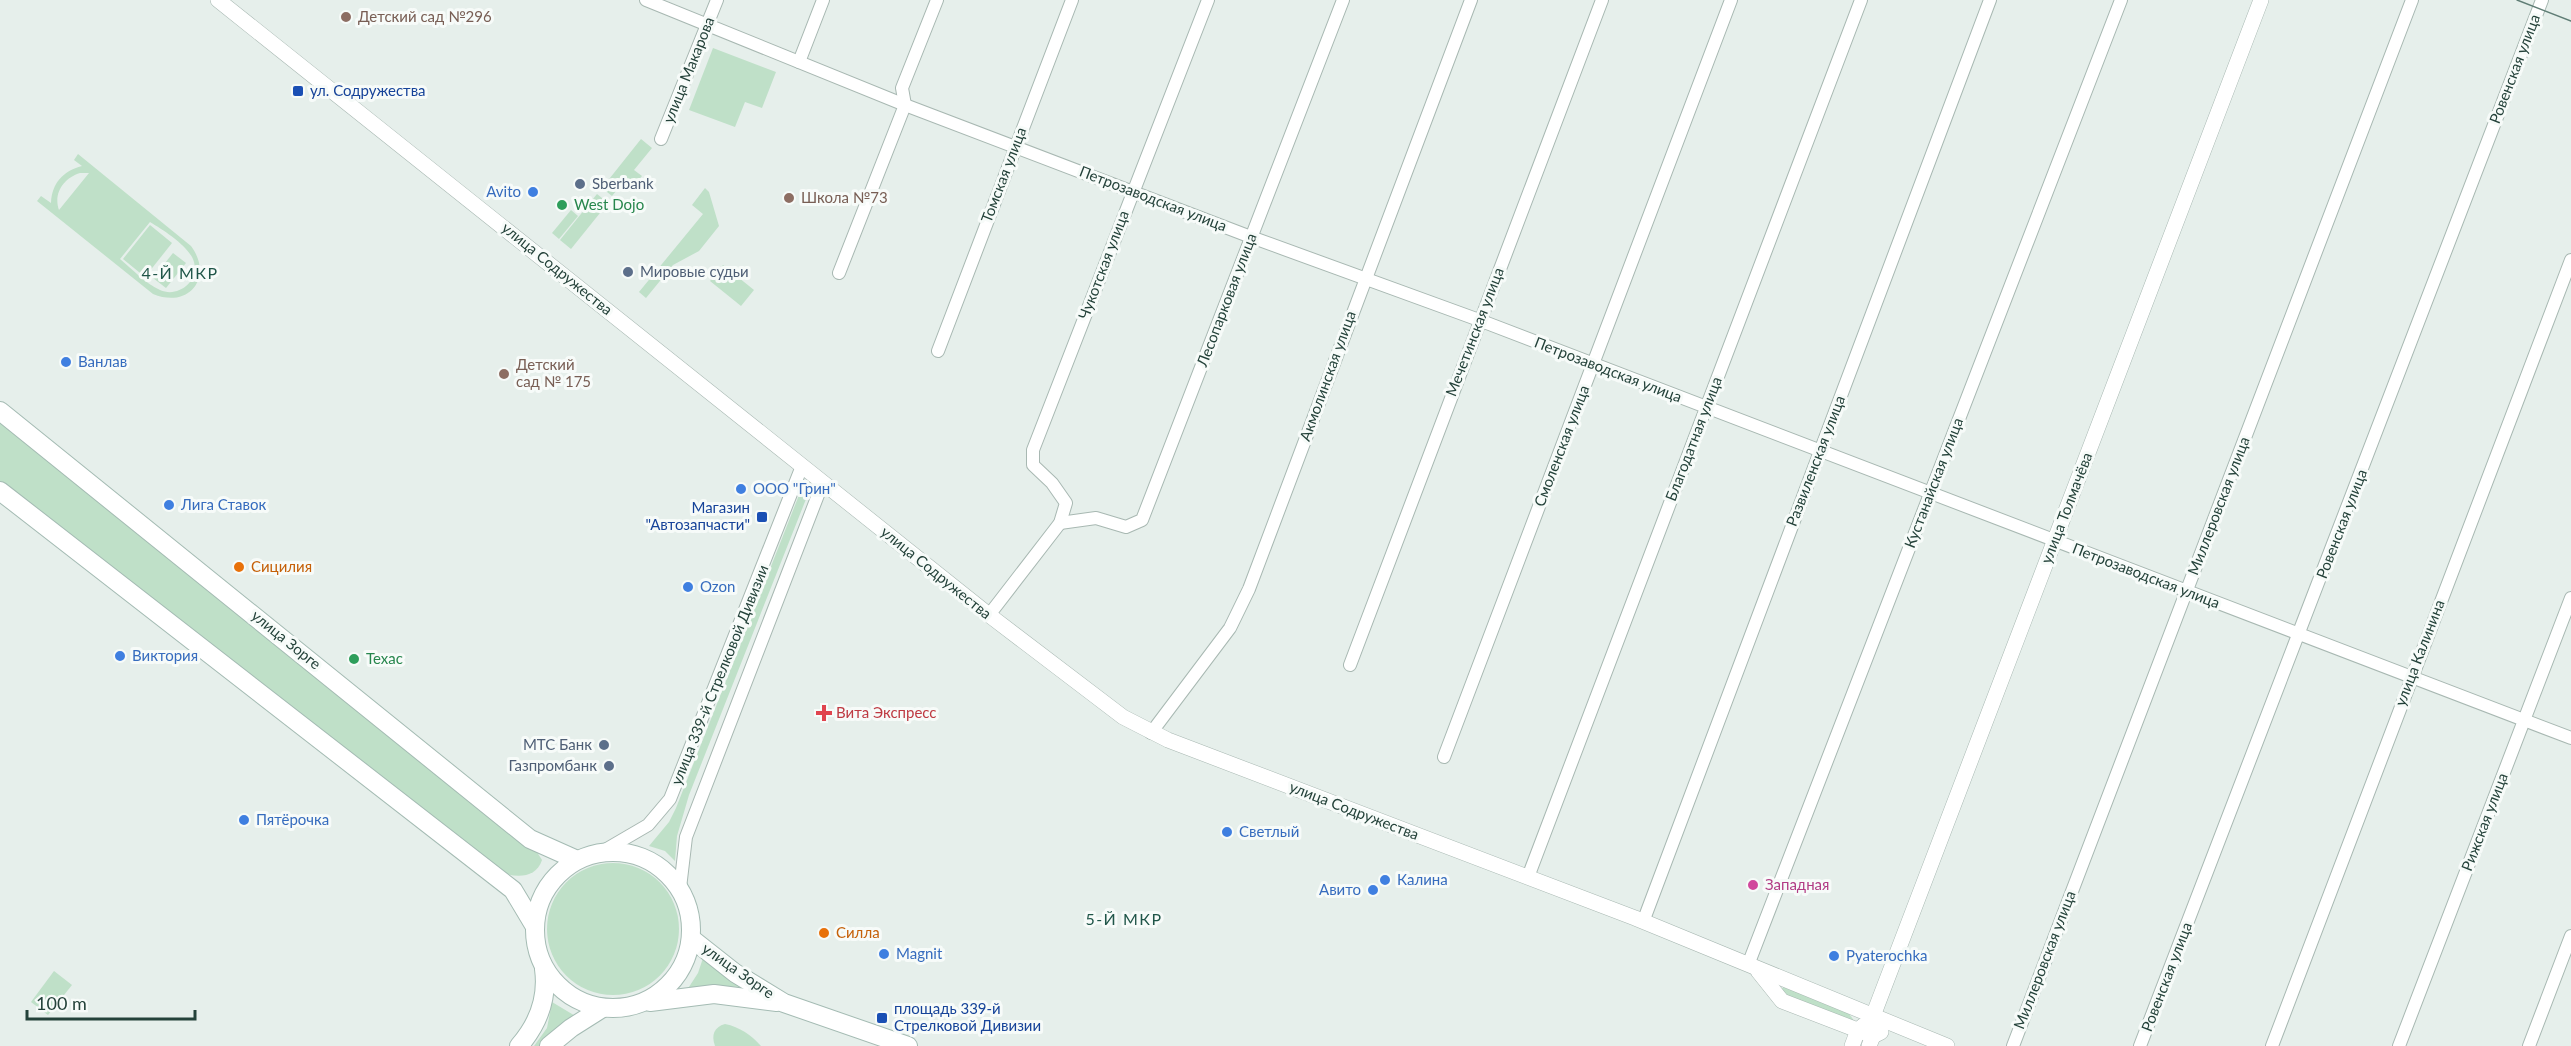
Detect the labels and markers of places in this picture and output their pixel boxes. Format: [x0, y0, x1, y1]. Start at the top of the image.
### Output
place label: Детский сад №296 [358, 7, 492, 25]
marker: Детский сад №296 [339, 10, 353, 24]
place label: ул. Содружества [310, 81, 426, 99]
marker: ул. Содружества [291, 84, 305, 98]
place label: Sberbank [592, 174, 654, 192]
marker: Sberbank [573, 177, 587, 191]
place label: Avito [486, 182, 521, 200]
marker: Avito [526, 185, 540, 199]
place label: Школа №73 [801, 188, 888, 206]
marker: Школа №73 [782, 191, 796, 205]
place label: West Dojo [574, 195, 644, 213]
marker: West Dojo [555, 198, 569, 212]
place label: Мировые судьи [640, 262, 749, 280]
marker: Мировые судьи [621, 265, 635, 279]
place label: Ванлав [78, 352, 127, 370]
marker: Ванлав [59, 355, 73, 369]
place label: Детский сад № 175 [516, 355, 591, 390]
marker: Детский сад № 175 [497, 367, 511, 381]
place label: ООО "Грин" [753, 479, 836, 497]
marker: ООО "Грин" [734, 482, 748, 496]
place label: Лига Ставок [180, 495, 266, 513]
marker: Лига Ставок [162, 498, 176, 512]
place label: Магазин "Автозапчасти" [645, 498, 750, 533]
marker: Магазин "Автозапчасти" [755, 510, 769, 524]
place label: Сицилия [251, 557, 312, 575]
marker: Сицилия [232, 560, 246, 574]
place label: Ozon [700, 577, 735, 595]
marker: Ozon [681, 580, 695, 594]
place label: Виктория [132, 646, 198, 664]
marker: Виктория [113, 649, 127, 663]
place label: Техас [366, 649, 403, 667]
marker: Техас [347, 652, 361, 666]
place label: Вита Экспресс [836, 703, 937, 721]
marker: Вита Экспресс [817, 706, 831, 720]
place label: МТС Банк [523, 735, 592, 753]
marker: МТС Банк [597, 738, 611, 752]
place label: Газпромбанк [509, 756, 597, 774]
marker: Газпромбанк [602, 759, 616, 773]
place label: Пятёрочка [256, 810, 329, 828]
marker: Пятёрочка [237, 813, 251, 827]
place label: Светлый [1239, 822, 1299, 840]
marker: Светлый [1220, 825, 1234, 839]
place label: Калина [1397, 870, 1448, 888]
marker: Калина [1378, 873, 1392, 887]
place label: Западная [1765, 875, 1829, 893]
marker: Западная [1746, 878, 1760, 892]
place label: Авито [1319, 880, 1361, 898]
marker: Авито [1366, 883, 1380, 897]
place label: Силла [836, 923, 880, 941]
marker: Силла [817, 926, 831, 940]
place label: Magnit [896, 944, 943, 962]
place label: Pyaterochka [1846, 946, 1927, 964]
marker: Magnit [877, 947, 891, 961]
marker: Pyaterochka [1827, 949, 1841, 963]
place label: площадь 339-й Стрелковой Дивизии [894, 999, 1041, 1034]
marker: площадь 339-й Стрелковой Дивизии [875, 1011, 889, 1025]

